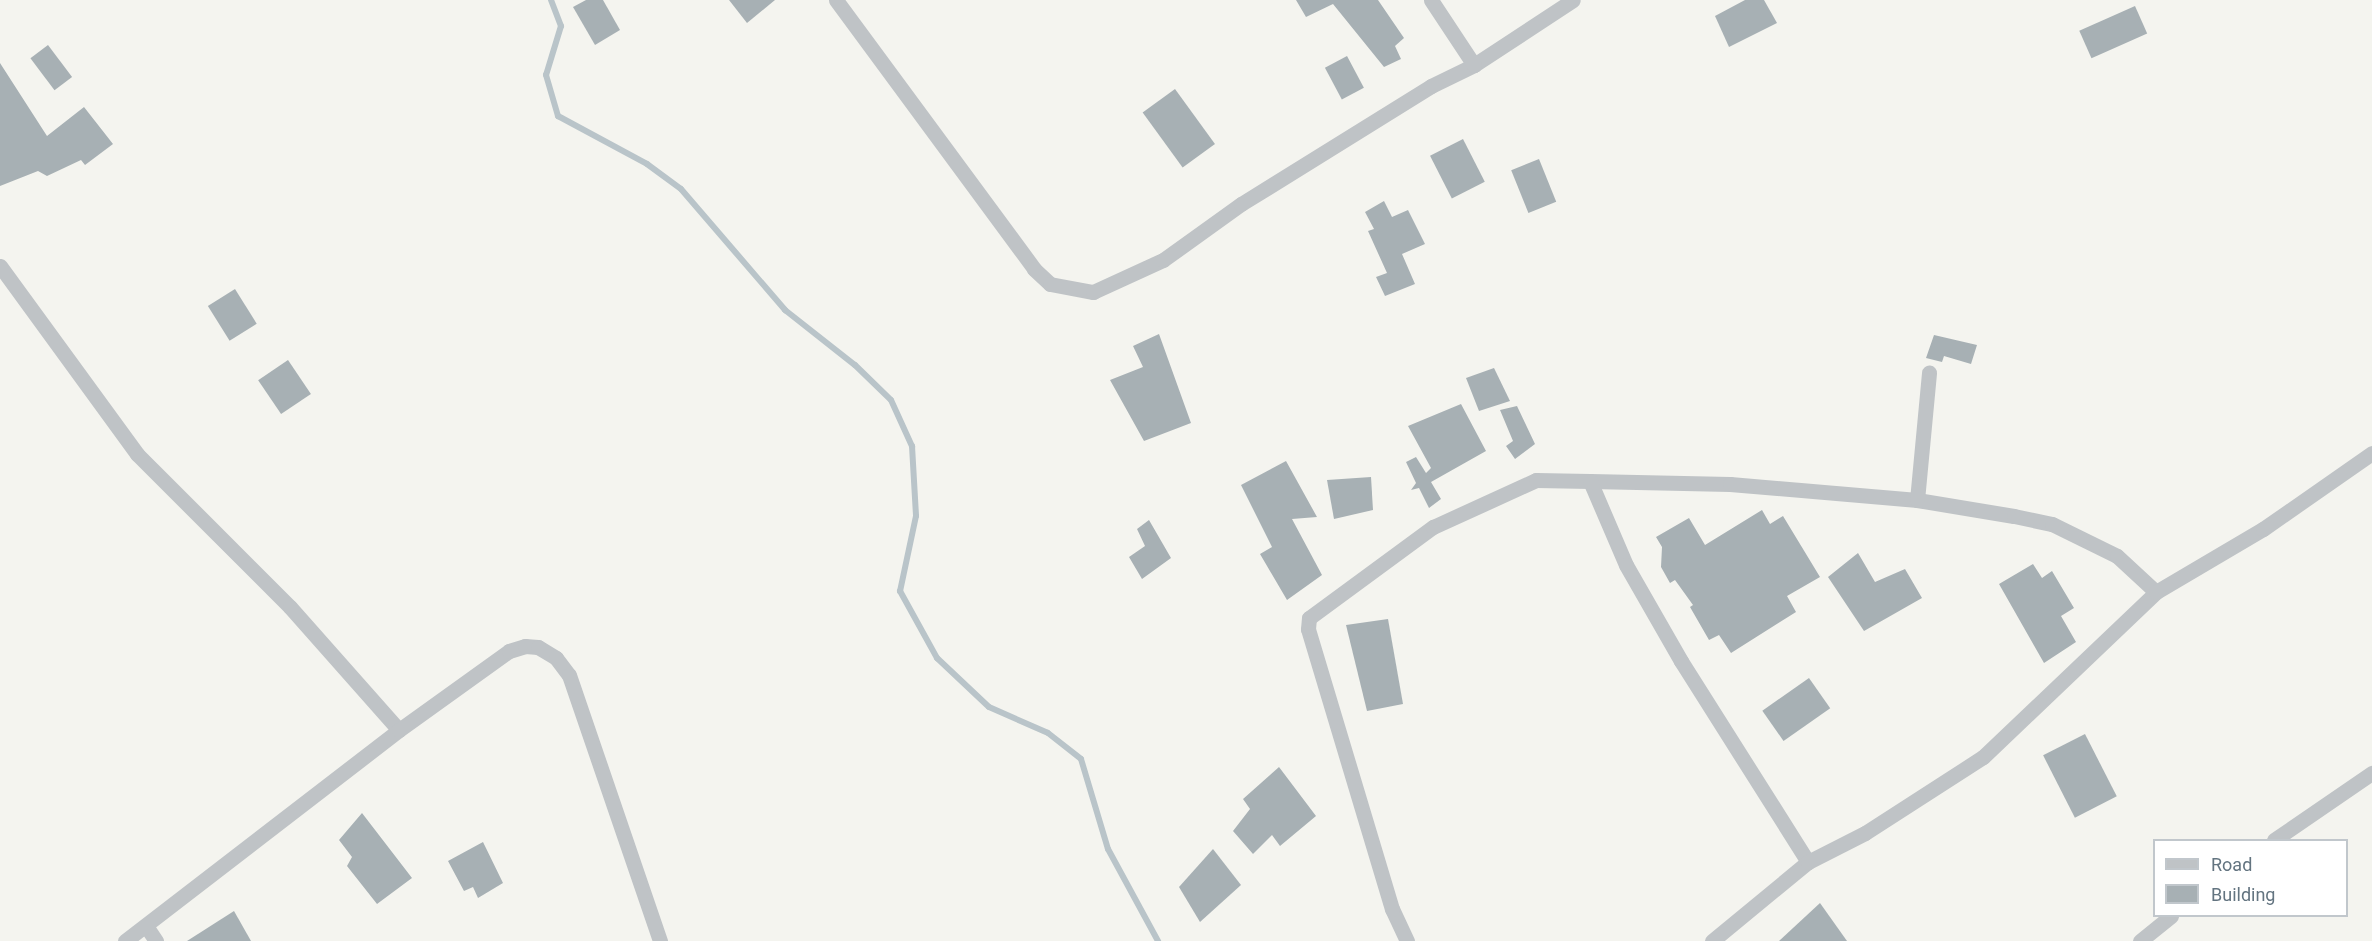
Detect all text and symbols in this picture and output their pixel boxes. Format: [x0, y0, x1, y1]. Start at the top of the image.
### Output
legend [2153, 839, 2348, 917]
text: Road [2211, 854, 2252, 875]
text: Building [2211, 884, 2275, 905]

